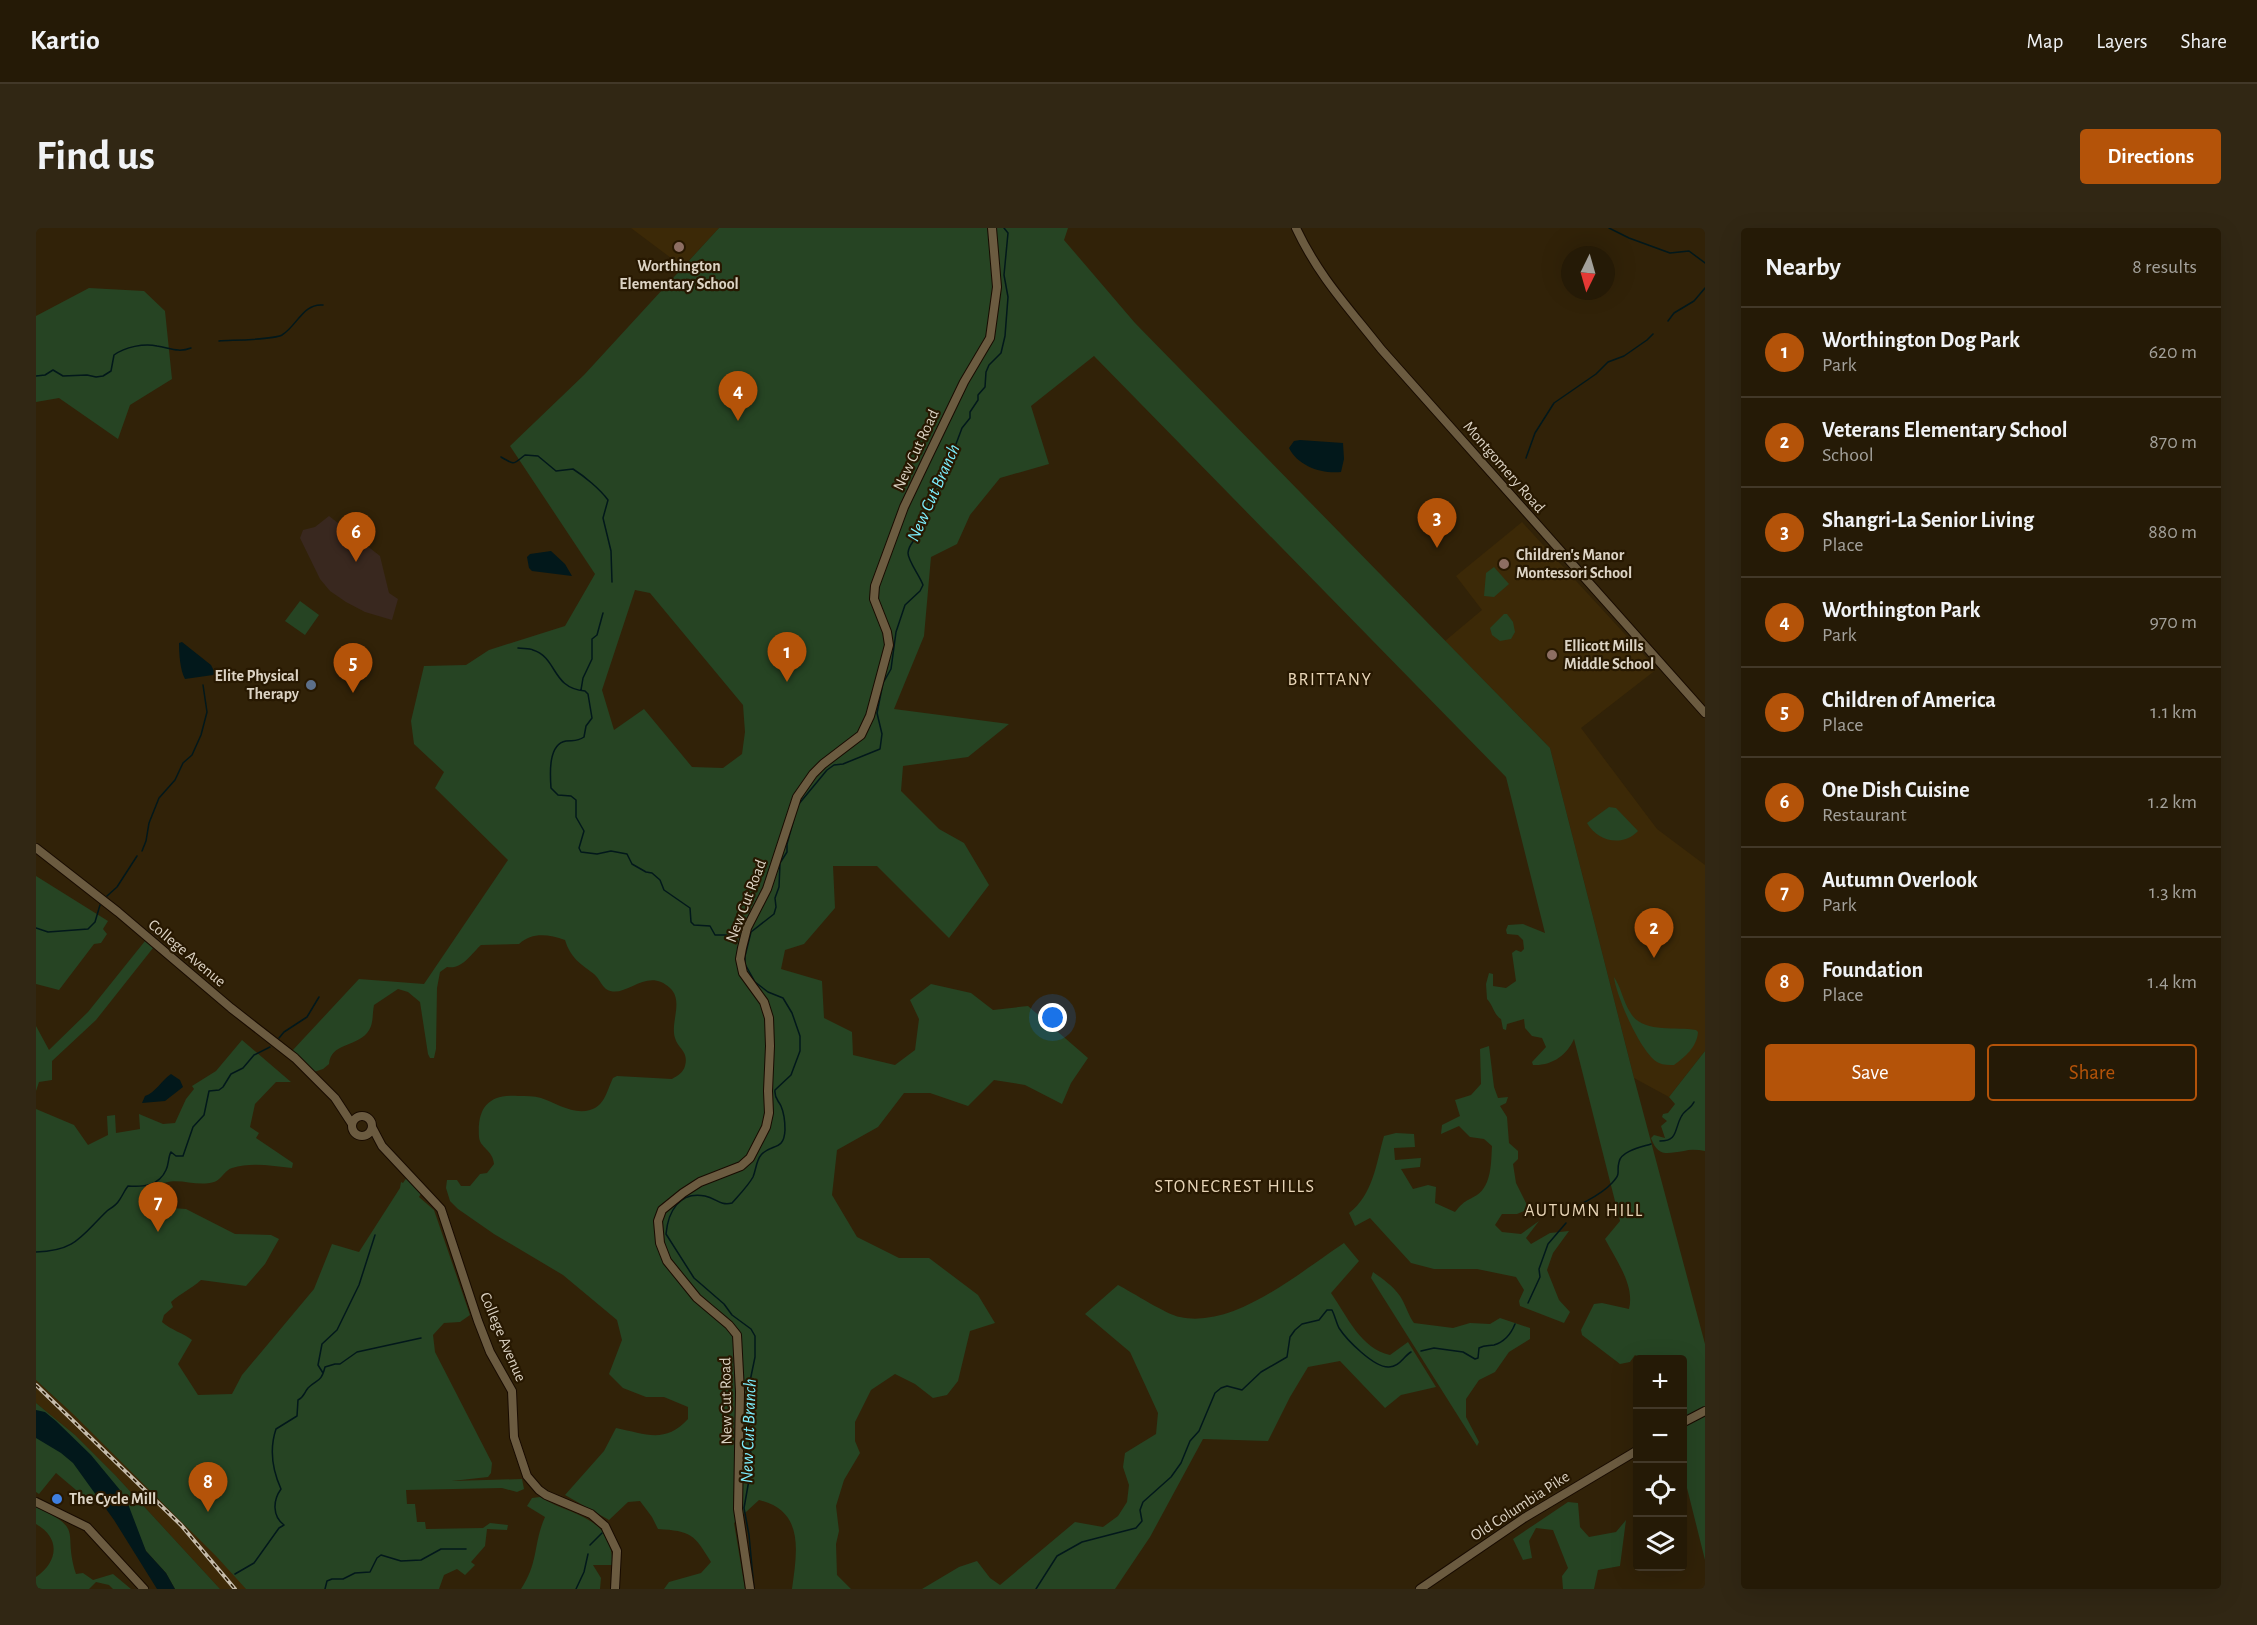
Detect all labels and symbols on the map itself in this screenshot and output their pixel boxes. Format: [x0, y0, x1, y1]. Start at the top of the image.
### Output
marker: Worthington Elementary School [672, 240, 686, 254]
north arrow [1561, 246, 1615, 300]
place label: Worthington Elementary School [619, 258, 739, 293]
pin: 4 [718, 372, 758, 421]
street label: New Cut Road [890, 407, 942, 493]
street label: Montgomery Road [1459, 418, 1548, 516]
water label: New Cut Branch [904, 442, 964, 544]
pin: 3 [1418, 498, 1456, 548]
pin: 6 [336, 512, 376, 562]
place label: Children's Manor Montessori School [1516, 547, 1632, 581]
marker: Children's Manor Montessori School [1497, 557, 1511, 571]
pin: 1 [768, 632, 807, 682]
place label: Ellicott Mills Middle School [1564, 638, 1654, 672]
pin: 5 [334, 644, 372, 693]
marker: Ellicott Mills Middle School [1545, 648, 1559, 662]
place label: Elite Physical Therapy [215, 668, 300, 703]
district label: BRITTANY [1287, 671, 1373, 689]
marker: Elite Physical Therapy [304, 678, 318, 692]
street label: New Cut Road [723, 857, 769, 945]
pin: 2 [1634, 908, 1674, 958]
street label: College Avenue [145, 916, 229, 990]
your location [1038, 1003, 1067, 1032]
district label: STONECREST HILLS [1154, 1178, 1316, 1196]
pin: 7 [138, 1182, 178, 1232]
district label: AUTUMN HILL [1524, 1202, 1644, 1220]
street label: College Avenue [477, 1290, 529, 1384]
street label: New Cut Road [717, 1357, 735, 1445]
water label: New Cut Branch [738, 1378, 760, 1484]
pin: 8 [188, 1462, 228, 1512]
street label: Old Columbia Pike [1468, 1468, 1572, 1544]
place label: The Cycle Mill [69, 1491, 156, 1508]
marker: The Cycle Mill [50, 1492, 64, 1506]

